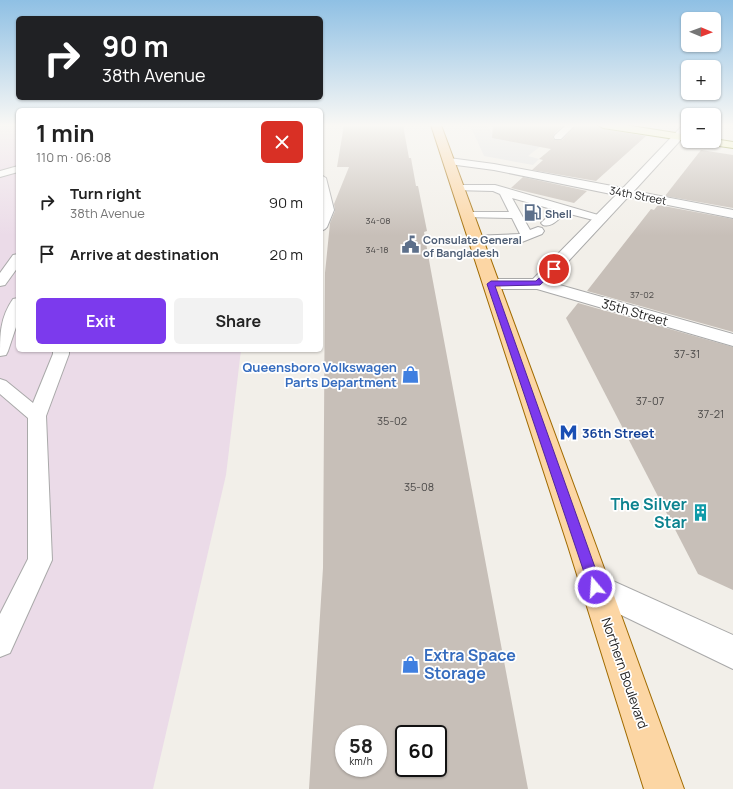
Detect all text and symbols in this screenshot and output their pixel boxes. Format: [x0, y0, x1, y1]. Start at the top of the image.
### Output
north arrow [681, 12, 721, 52]
map controls [681, 12, 721, 148]
text: 90 m [102, 27, 169, 65]
icon: right [36, 32, 88, 84]
button: + [681, 60, 721, 100]
text: 38th Avenue [102, 63, 206, 87]
button: − [681, 108, 721, 148]
text: 1 min [36, 116, 95, 149]
button: close [261, 121, 303, 163]
text: 110 m · 06:08 [36, 148, 111, 166]
street label: 34th Street [608, 182, 668, 208]
text: Turn right [70, 183, 141, 204]
icon: right [36, 191, 58, 213]
text: 90 m [269, 192, 303, 213]
fuel station icon: Shell [522, 203, 542, 223]
text: 38th Avenue [70, 204, 145, 222]
place label: Shell [545, 206, 572, 221]
house number: 34-08 [366, 214, 390, 227]
place label: Consulate General of Bangladesh [423, 232, 522, 260]
public building icon: Consulate General of Bangladesh [400, 235, 420, 255]
icon: arrive [36, 243, 58, 265]
house number: 34-18 [366, 243, 388, 256]
text: Arrive at destination [70, 244, 219, 265]
text: 20 m [270, 244, 303, 265]
pin [537, 252, 571, 286]
icon: arrive [543, 258, 565, 280]
house number: 37-02 [630, 288, 654, 301]
street label: 35th Street [600, 294, 670, 330]
button: Exit [36, 298, 166, 344]
button: Share [174, 298, 303, 344]
house number: 37-31 [674, 346, 700, 361]
place label: Queensboro Volkswagen Parts Department [243, 358, 397, 391]
shop icon: Queensboro Volkswagen Parts Department [400, 364, 420, 384]
house number: 37-07 [636, 393, 664, 408]
house number: 37-21 [698, 406, 724, 421]
house number: 35-02 [377, 413, 407, 428]
metro station icon: 36th Street [559, 423, 579, 443]
place label: 36th Street [582, 424, 655, 442]
house number: 35-08 [404, 479, 434, 494]
place label: The Silver Star [610, 493, 687, 533]
building icon: The Silver Star [690, 503, 710, 523]
position arrow [574, 566, 616, 608]
street label: Northern Boulevard [598, 615, 652, 731]
place label: Extra Space Storage [424, 644, 516, 684]
shop icon: Extra Space Storage [401, 654, 421, 674]
speed limit sign: 60 [395, 725, 447, 777]
text: 58 [349, 732, 373, 759]
text: km/h [349, 754, 373, 768]

